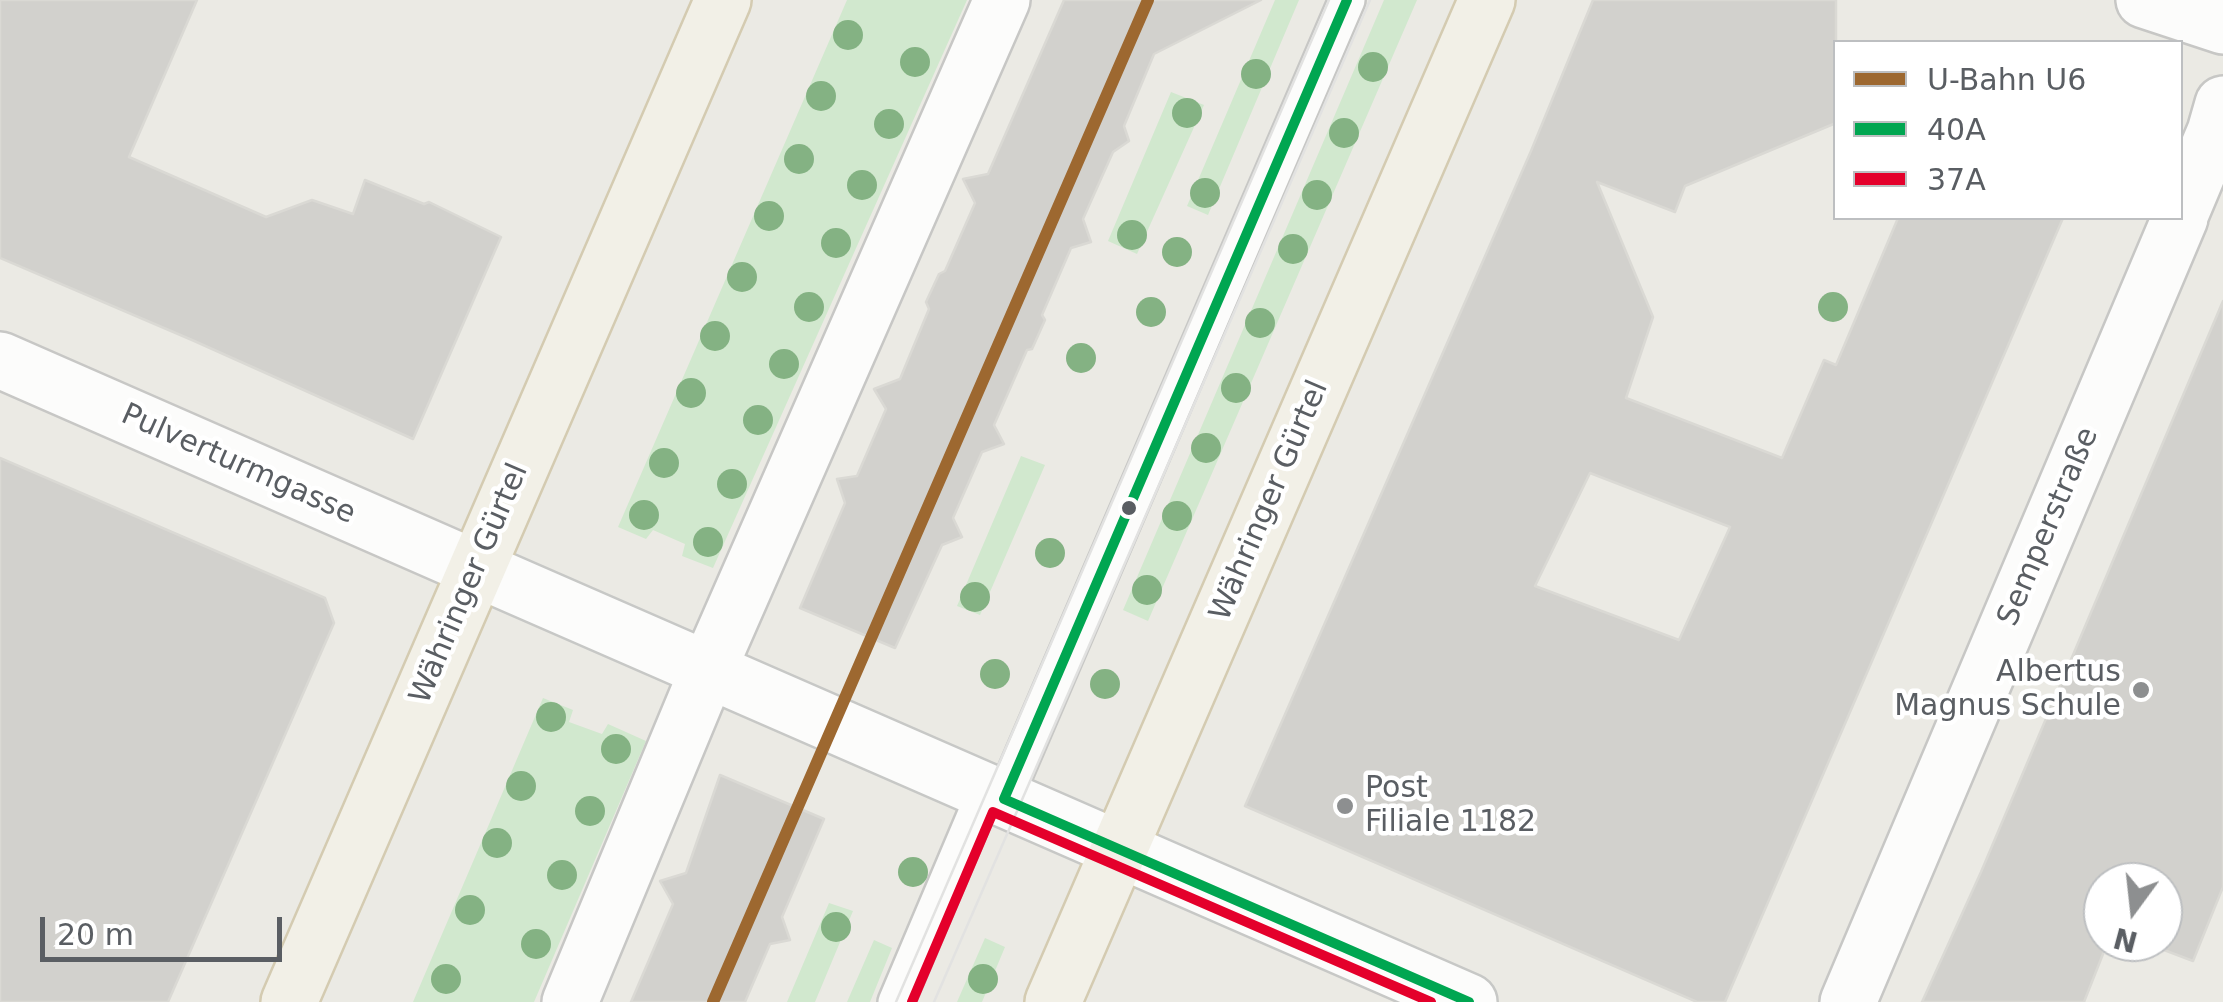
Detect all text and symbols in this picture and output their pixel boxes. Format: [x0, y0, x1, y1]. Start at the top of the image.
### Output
legend [1833, 40, 2183, 220]
text: U-Bahn U6 [1927, 62, 2086, 97]
text: 40A [1927, 112, 1986, 147]
text: 37A [1927, 162, 1986, 197]
street label: Währinger Gürtel [1203, 376, 1337, 626]
street label: Pulverturmgasse [115, 397, 361, 533]
street label: Semperstraße [1991, 422, 2107, 632]
street label: Währinger Gürtel [403, 459, 537, 709]
unlabelled marker [1119, 498, 1139, 518]
place label: Albertus Magnus Schule [1894, 655, 2121, 726]
marker: Albertus Magnus Schule [2130, 679, 2152, 701]
place label: Post Filiale 1182 [1365, 771, 1536, 842]
marker: Post Filiale 1182 [1334, 795, 1356, 817]
north arrow [2083, 862, 2183, 962]
scale bar [45, 897, 288, 959]
text: 20 m [57, 917, 134, 952]
text: N [2110, 921, 2141, 958]

